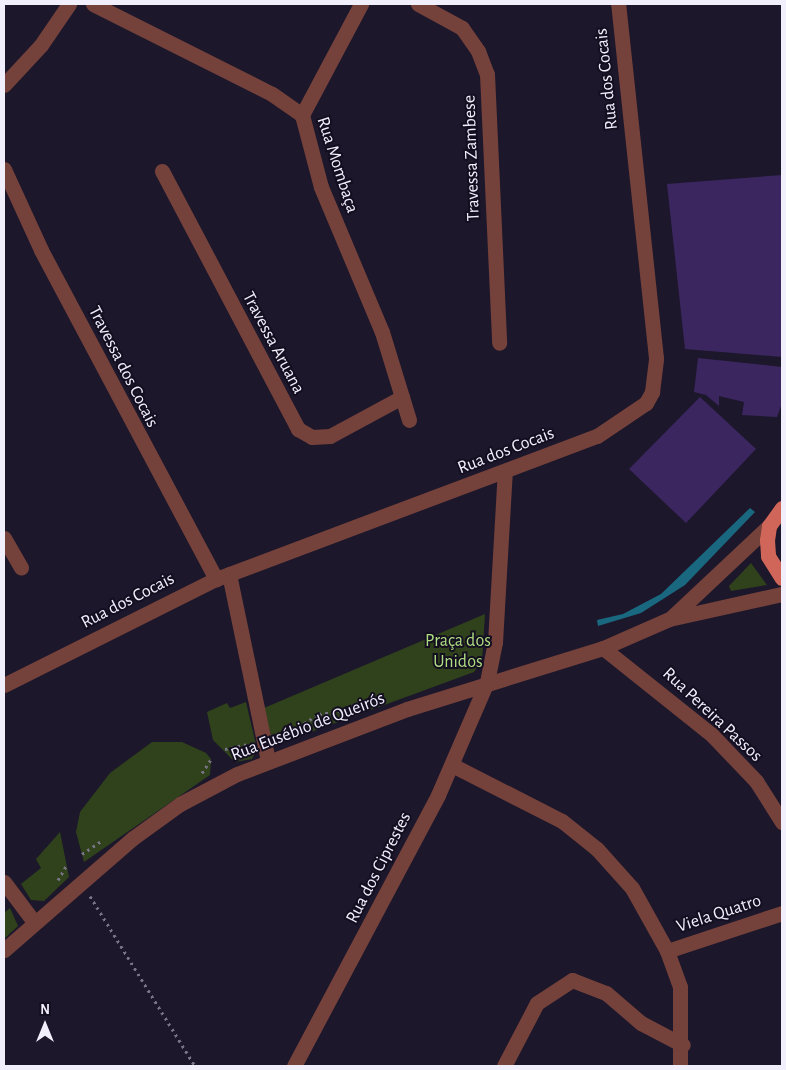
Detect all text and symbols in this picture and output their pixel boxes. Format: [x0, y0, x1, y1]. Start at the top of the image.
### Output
street label: Rua dos Cocais [591, 27, 623, 131]
street label: Travessa Zambese [459, 95, 485, 221]
street label: Rua Mombaça [311, 114, 363, 216]
street label: Travessa Aruana [237, 288, 309, 398]
street label: Travessa dos Cocais [83, 303, 163, 431]
street label: Rua dos Cocais [455, 423, 557, 479]
street label: Rua dos Cocais [78, 568, 178, 634]
park label: Praça dos Unidos [425, 631, 491, 674]
street label: Rua Pereira Passos [658, 663, 766, 767]
street label: Rua Eusébio de Queirós [228, 688, 388, 766]
street label: Rua dos Ciprestes [342, 809, 416, 927]
street label: Viela Quatro [674, 890, 764, 938]
north arrow [20, 1000, 70, 1050]
text: N [40, 1003, 50, 1017]

